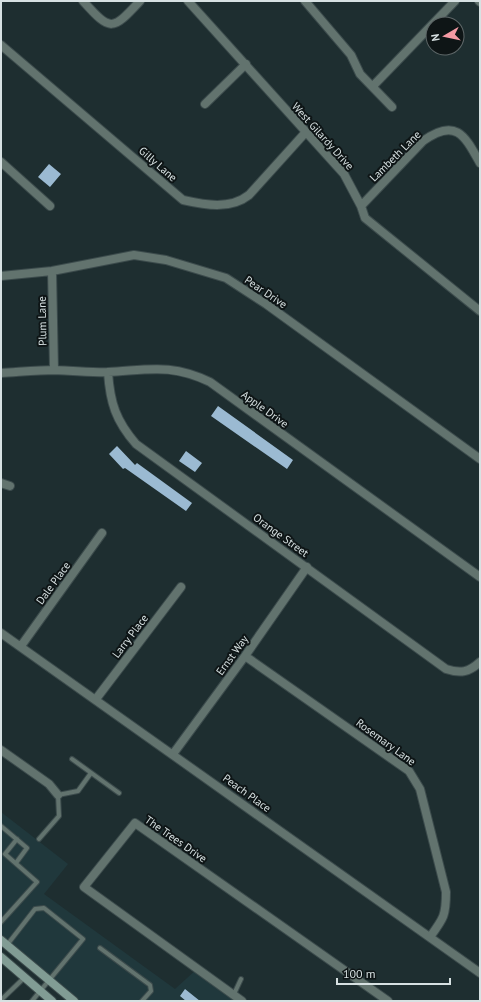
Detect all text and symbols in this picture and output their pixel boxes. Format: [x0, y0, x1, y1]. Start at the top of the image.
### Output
north arrow [425, 16, 465, 56]
text: N [428, 33, 443, 42]
street label: West Gilardy Drive [289, 99, 357, 173]
street label: Lambeth Lane [367, 127, 424, 184]
street label: Gilly Lane [136, 144, 180, 185]
street label: Pear Drive [242, 273, 290, 311]
street label: Plum Lane [35, 296, 49, 346]
street label: Apple Drive [239, 387, 292, 431]
street label: Orange Street [250, 510, 312, 560]
street label: Dale Place [33, 559, 73, 607]
street label: Larry Place [109, 611, 151, 661]
street label: Ernst Way [213, 632, 252, 678]
street label: Rosemary Lane [353, 716, 419, 769]
street label: Peach Place [220, 771, 274, 815]
street label: The Trees Drive [142, 813, 210, 866]
scale bar [337, 960, 450, 986]
text: 100 m [343, 966, 376, 981]

